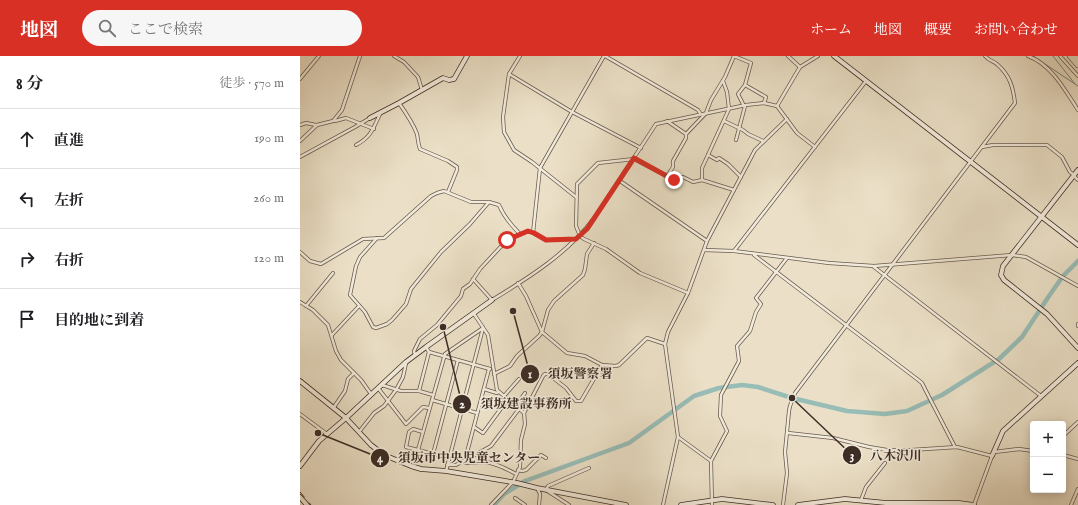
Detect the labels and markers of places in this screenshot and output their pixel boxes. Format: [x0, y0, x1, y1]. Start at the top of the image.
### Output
callout: 須坂警察署 [520, 361, 621, 386]
callout: 須坂建設事務所 [452, 391, 579, 416]
callout: 八木沢川 [842, 442, 930, 467]
callout: 須坂市中央児童センター [370, 445, 549, 470]

